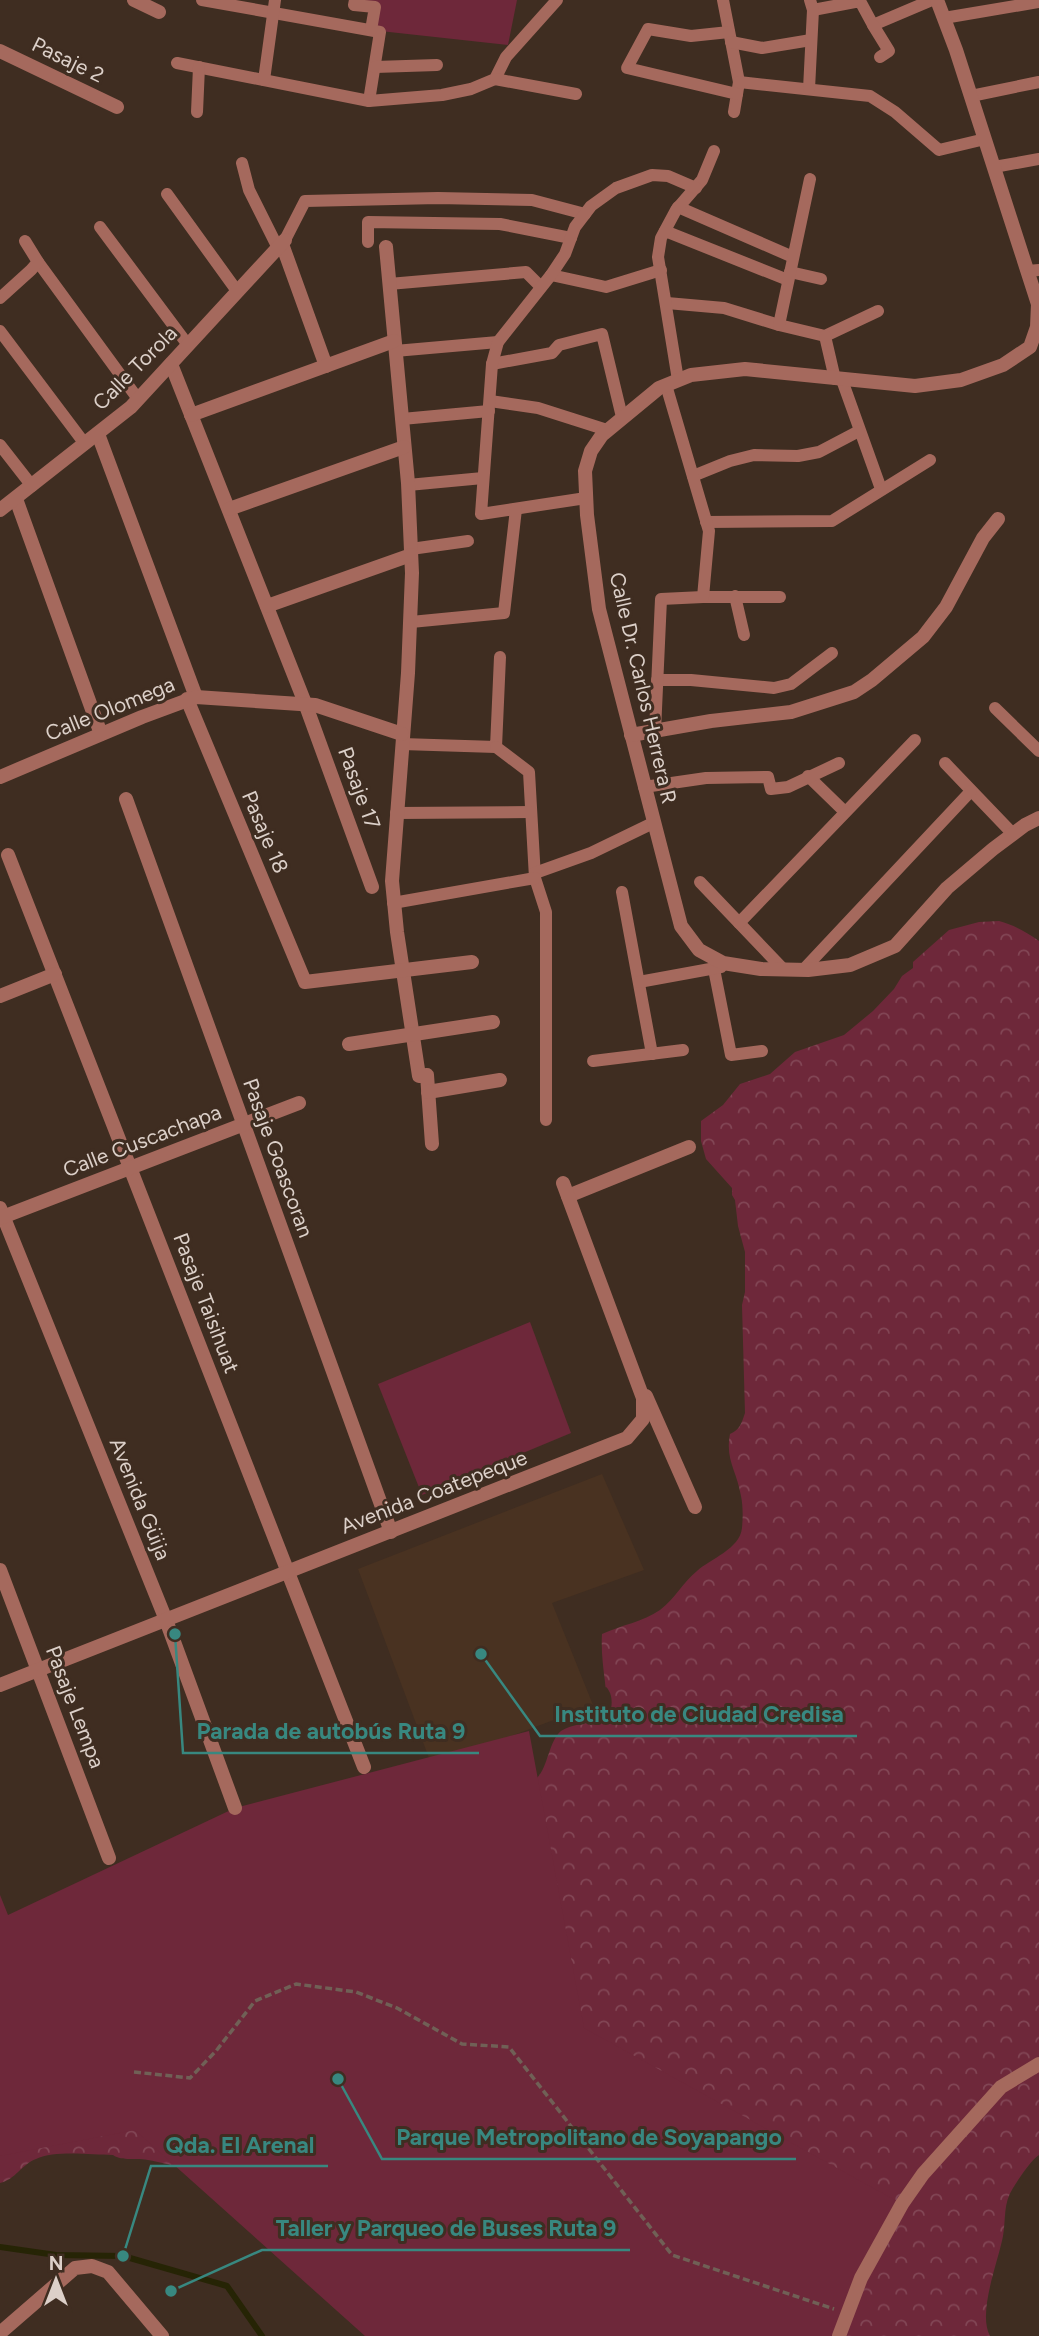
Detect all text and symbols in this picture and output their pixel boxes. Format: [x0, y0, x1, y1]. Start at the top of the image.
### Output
street label: Pasaje 2 [28, 31, 108, 88]
street label: Calle Torola [87, 320, 182, 415]
street label: Calle Dr. Carlos Herrera R [605, 570, 682, 806]
street label: Calle Olomega [42, 671, 178, 746]
street label: Pasaje 17 [333, 743, 386, 832]
street label: Pasaje 18 [237, 787, 294, 877]
street label: Pasaje Goascoran [238, 1075, 319, 1241]
street label: Calle Cuscachapa [59, 1099, 224, 1182]
street label: Pasaje Taisihuat [168, 1229, 245, 1376]
street label: Avenida Güija [105, 1434, 176, 1564]
street label: Avenida Coatepeque [337, 1444, 530, 1539]
street label: Pasaje Lempa [41, 1642, 110, 1771]
callout: Instituto de Ciudad Credisa [540, 1692, 857, 1736]
text: Instituto de Ciudad Credisa [554, 1700, 844, 1728]
callout: Parada de autobús Ruta 9 [183, 1709, 479, 1753]
text: Parada de autobús Ruta 9 [197, 1717, 465, 1745]
callout: Parque Metropolitano de Soyapango [382, 2115, 796, 2159]
callout: Qda. El Arenal [151, 2122, 328, 2166]
text: Parque Metropolitano de Soyapango [396, 2123, 782, 2151]
text: Qda. El Arenal [166, 2131, 314, 2159]
callout: Taller y Parqueo de Buses Ruta 9 [262, 2206, 630, 2250]
text: Taller y Parqueo de Buses Ruta 9 [276, 2214, 616, 2242]
north arrow [21, 2245, 91, 2315]
text: N [49, 2252, 63, 2275]

